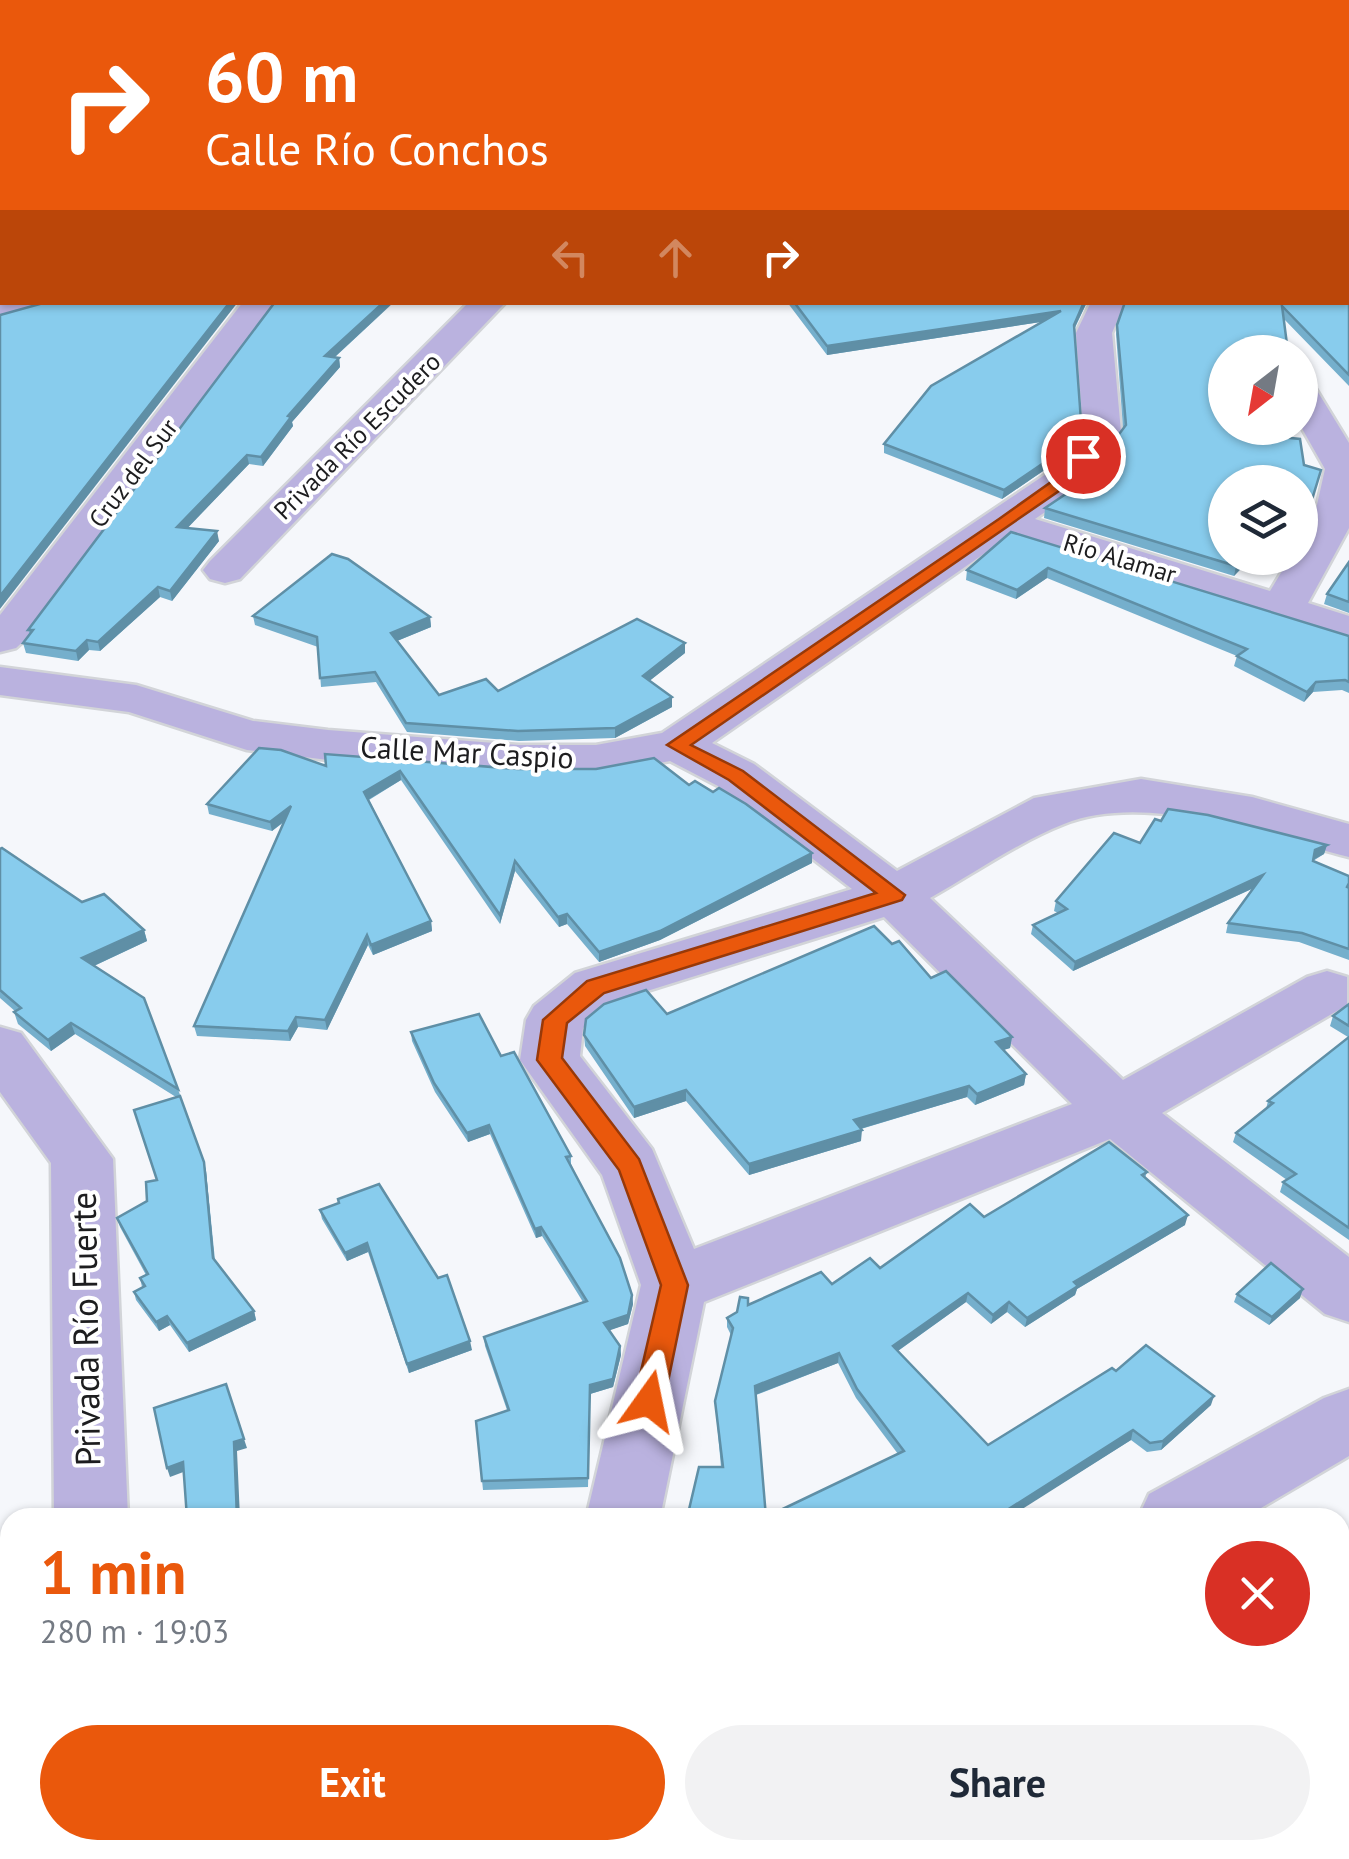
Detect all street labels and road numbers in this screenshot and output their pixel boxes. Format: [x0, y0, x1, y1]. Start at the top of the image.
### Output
street label: Privada Río Escudero [267, 346, 447, 526]
street label: Cruz del Sur [82, 412, 185, 534]
street label: Río Alamar [1060, 526, 1181, 590]
street label: Calle Mar Caspio [359, 726, 575, 777]
street label: Privada Río Fuerte [60, 1191, 110, 1467]

